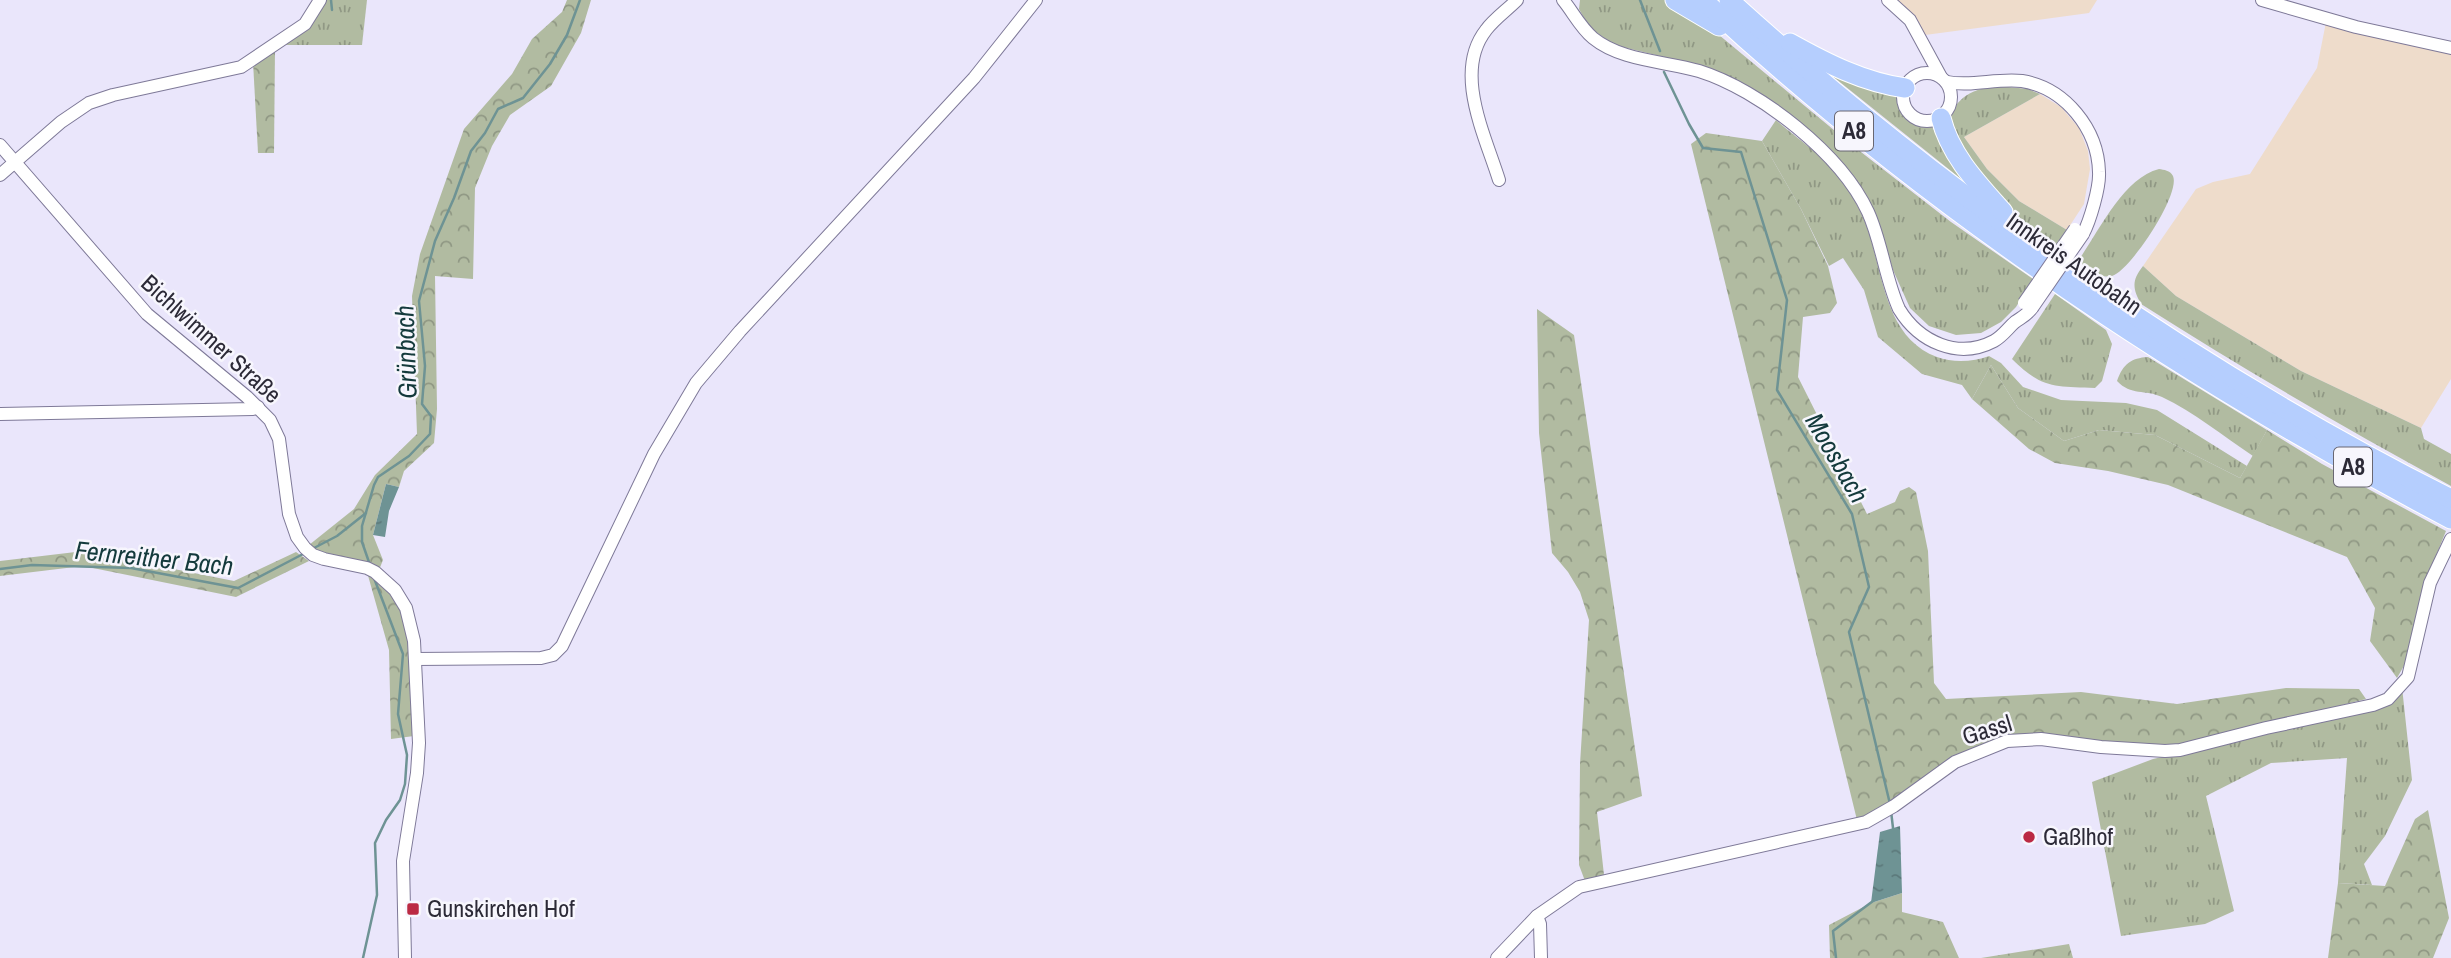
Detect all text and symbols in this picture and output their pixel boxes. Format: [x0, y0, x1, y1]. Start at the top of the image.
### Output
road number: A8 [1835, 112, 1873, 150]
street label: Innkreis Autobahn [2000, 205, 2149, 322]
street label: Bichlwimmer Straße [135, 267, 289, 410]
water label: Grünbach [386, 305, 425, 399]
water label: Moosbach [1798, 406, 1877, 509]
road number: A8 [2334, 447, 2372, 486]
water label: Fernreither Bach [73, 532, 235, 583]
street label: Gassl [1958, 706, 2015, 752]
place label: Gaßlhof [2043, 820, 2114, 852]
marker: Gaßlhof [2021, 829, 2037, 845]
place label: Gunskirchen Hof [427, 892, 575, 924]
marker: Gunskirchen Hof [405, 901, 421, 917]

